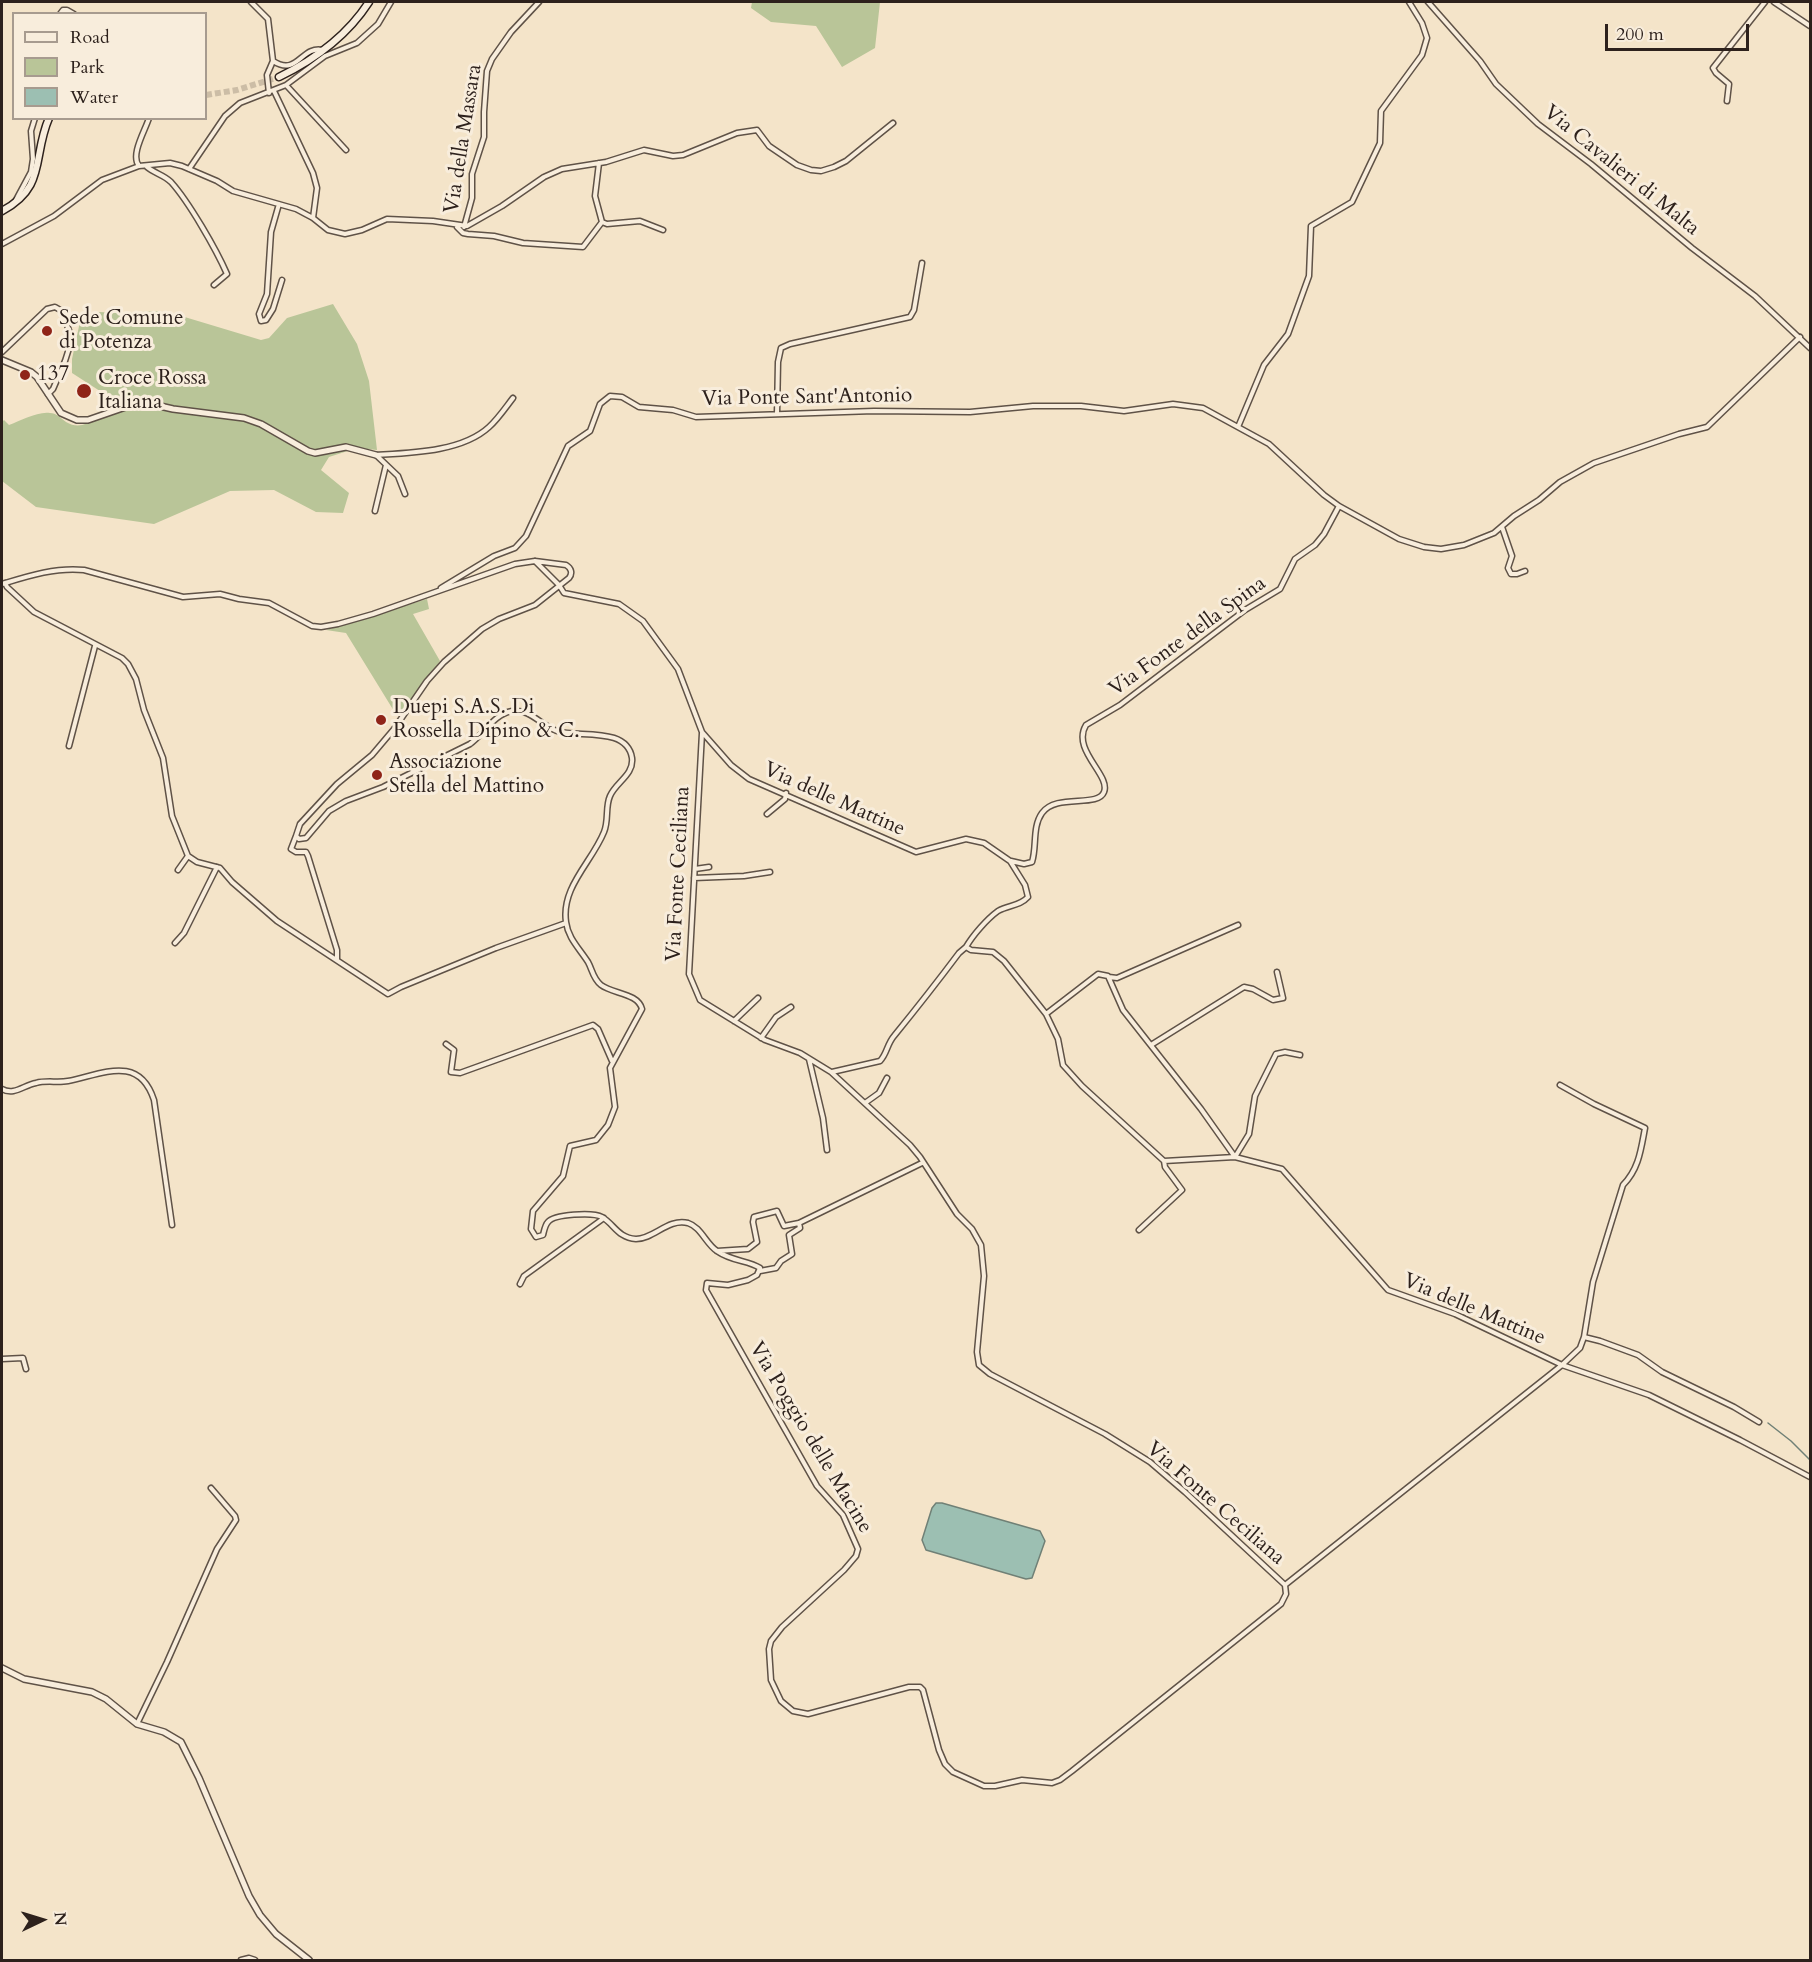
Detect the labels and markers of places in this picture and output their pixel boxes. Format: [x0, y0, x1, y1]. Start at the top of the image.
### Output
place label: Sede Comune di Potenza [59, 306, 184, 356]
marker: Sede Comune di Potenza [40, 324, 54, 338]
place label: 137 [37, 362, 69, 388]
place label: Croce Rossa Italiana [98, 366, 207, 416]
marker: 137 [18, 368, 32, 382]
marker: Croce Rossa Italiana [75, 382, 93, 400]
place label: Duepi S.A.S. Di Rossella Dipino & C. [393, 695, 579, 745]
marker: Duepi S.A.S. Di Rossella Dipino & C. [374, 713, 388, 727]
place label: Associazione Stella del Mattino [389, 750, 544, 800]
marker: Associazione Stella del Mattino [370, 768, 384, 782]

